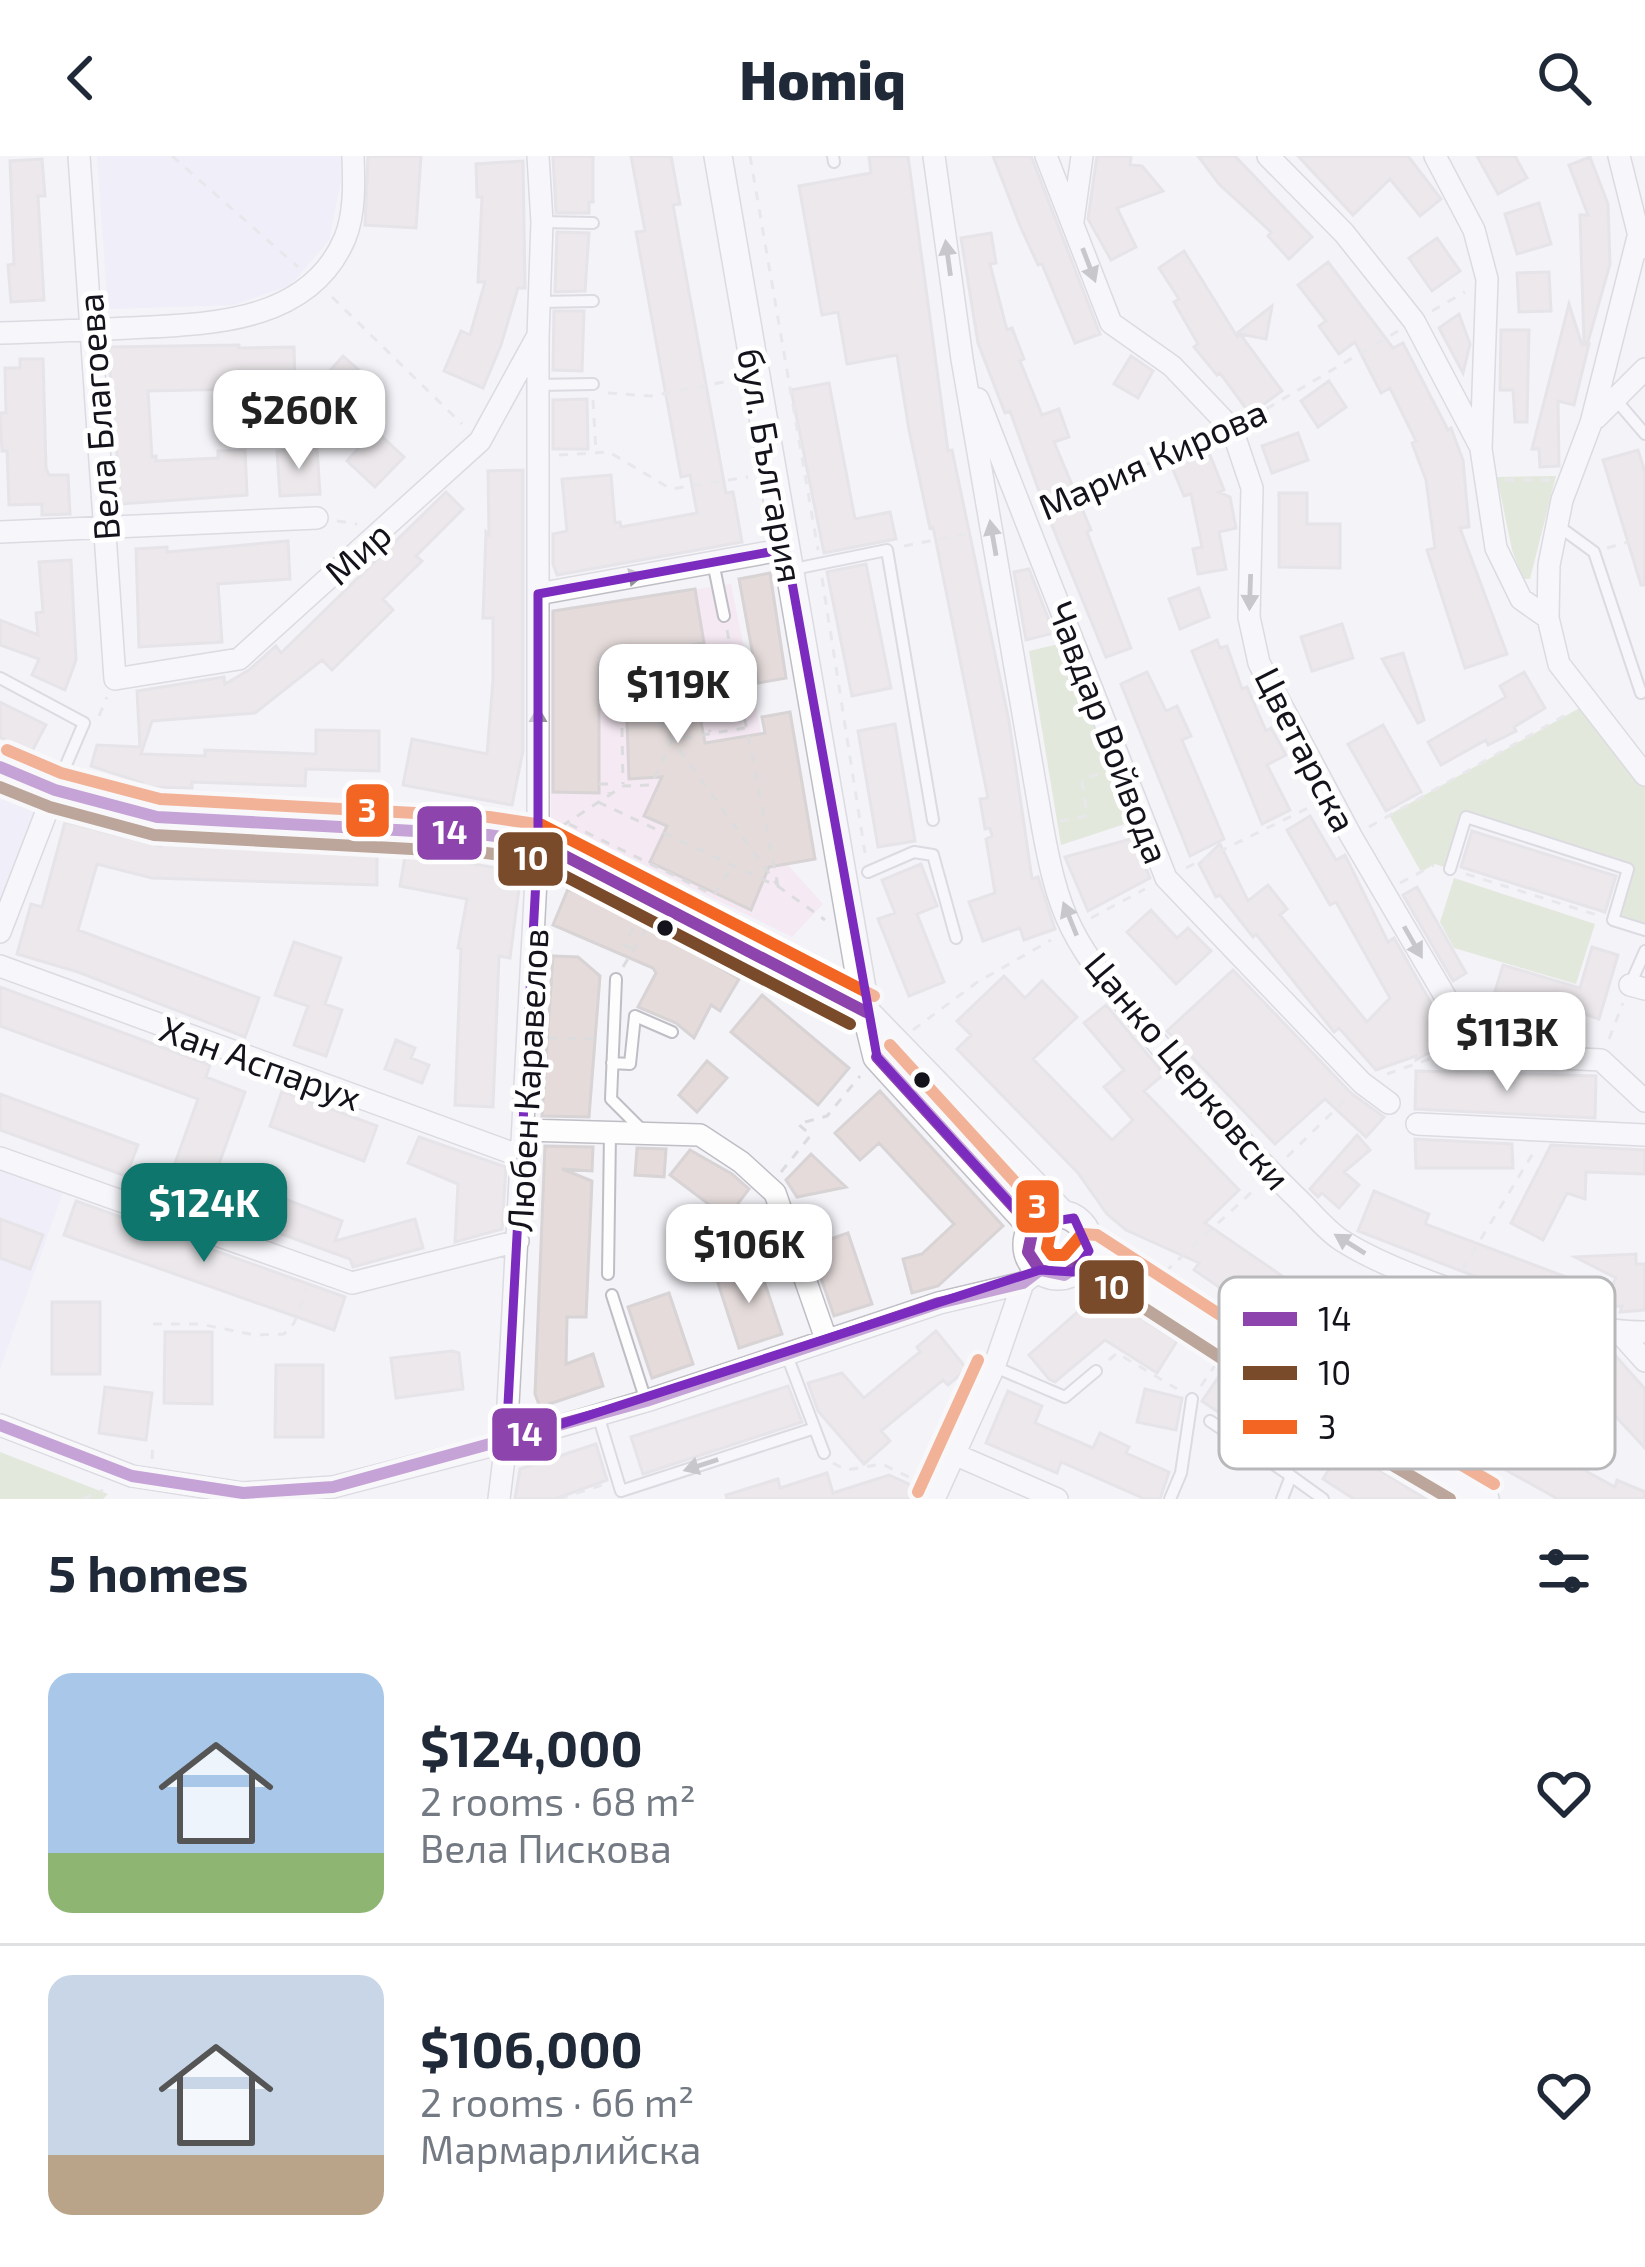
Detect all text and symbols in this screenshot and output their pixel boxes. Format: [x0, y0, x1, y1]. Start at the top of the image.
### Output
icon: back [48, 45, 114, 111]
icon: search [1531, 45, 1597, 111]
text: Homiq [739, 46, 906, 111]
one-way arrow [938, 238, 957, 276]
one-way arrow [1080, 247, 1099, 283]
street label: Вела Благоева [67, 292, 127, 542]
street label: бул. България [729, 344, 814, 586]
pin: $260K [215, 370, 383, 472]
text: $260K [240, 385, 358, 432]
street label: Мария Кирова [1031, 388, 1273, 528]
street label: Мир [315, 511, 399, 593]
one-way arrow [983, 518, 1001, 556]
one-way arrow [607, 568, 645, 587]
one-way arrow [1240, 574, 1259, 612]
street label: Чавдар Войвода [1040, 595, 1180, 869]
pin: $119K [594, 644, 762, 746]
text: $119K [626, 659, 730, 706]
street label: Цветарска [1247, 660, 1367, 838]
one-way arrow [528, 705, 548, 743]
line badge: 3 [344, 782, 391, 839]
text: 3 [358, 789, 376, 829]
line badge: 14 [415, 804, 484, 862]
text: 14 [432, 811, 468, 851]
line badge: 10 [496, 830, 565, 888]
text: 10 [513, 837, 549, 877]
one-way arrow [1060, 901, 1079, 937]
unlabelled marker [654, 917, 676, 939]
one-way arrow [1401, 925, 1422, 959]
street label: Любен Каравелов [497, 927, 555, 1233]
street label: Цанко Церковски [1077, 943, 1301, 1197]
pin: $113K [1423, 992, 1591, 1094]
street label: Хан Аспарух [154, 1006, 367, 1119]
text: $113K [1455, 1007, 1559, 1054]
unlabelled marker [911, 1069, 933, 1091]
pin: $124K [120, 1163, 288, 1265]
text: $124K [148, 1178, 260, 1225]
line badge: 3 [1014, 1178, 1061, 1235]
text: 3 [1028, 1185, 1046, 1225]
pin: $106K [665, 1204, 833, 1306]
text: $106K [693, 1219, 805, 1266]
one-way arrow [1333, 1234, 1367, 1255]
line badge: 10 [1077, 1258, 1146, 1316]
text: 10 [1094, 1266, 1130, 1306]
legend [1219, 1277, 1615, 1469]
text: 14 [1318, 1298, 1351, 1338]
text: 10 [1318, 1352, 1351, 1392]
line badge: 14 [490, 1406, 559, 1463]
text: 3 [1318, 1406, 1336, 1446]
text: 14 [507, 1413, 543, 1453]
one-way arrow [682, 1457, 719, 1476]
icon: filters [1531, 1538, 1597, 1604]
text: 5 homes [48, 1541, 249, 1602]
text: $124,000 [420, 1716, 643, 1777]
icon: home [144, 1721, 288, 1865]
icon: heart [1531, 1760, 1597, 1826]
text: 2 rooms · 68 m² [420, 1777, 696, 1824]
text: Вела Пискова [420, 1824, 672, 1871]
text: $106,000 [420, 2017, 643, 2078]
icon: home [144, 2023, 288, 2167]
icon: heart [1531, 2062, 1597, 2128]
text: 2 rooms · 66 m² [420, 2078, 694, 2125]
text: Мармарлийска [420, 2125, 701, 2172]

